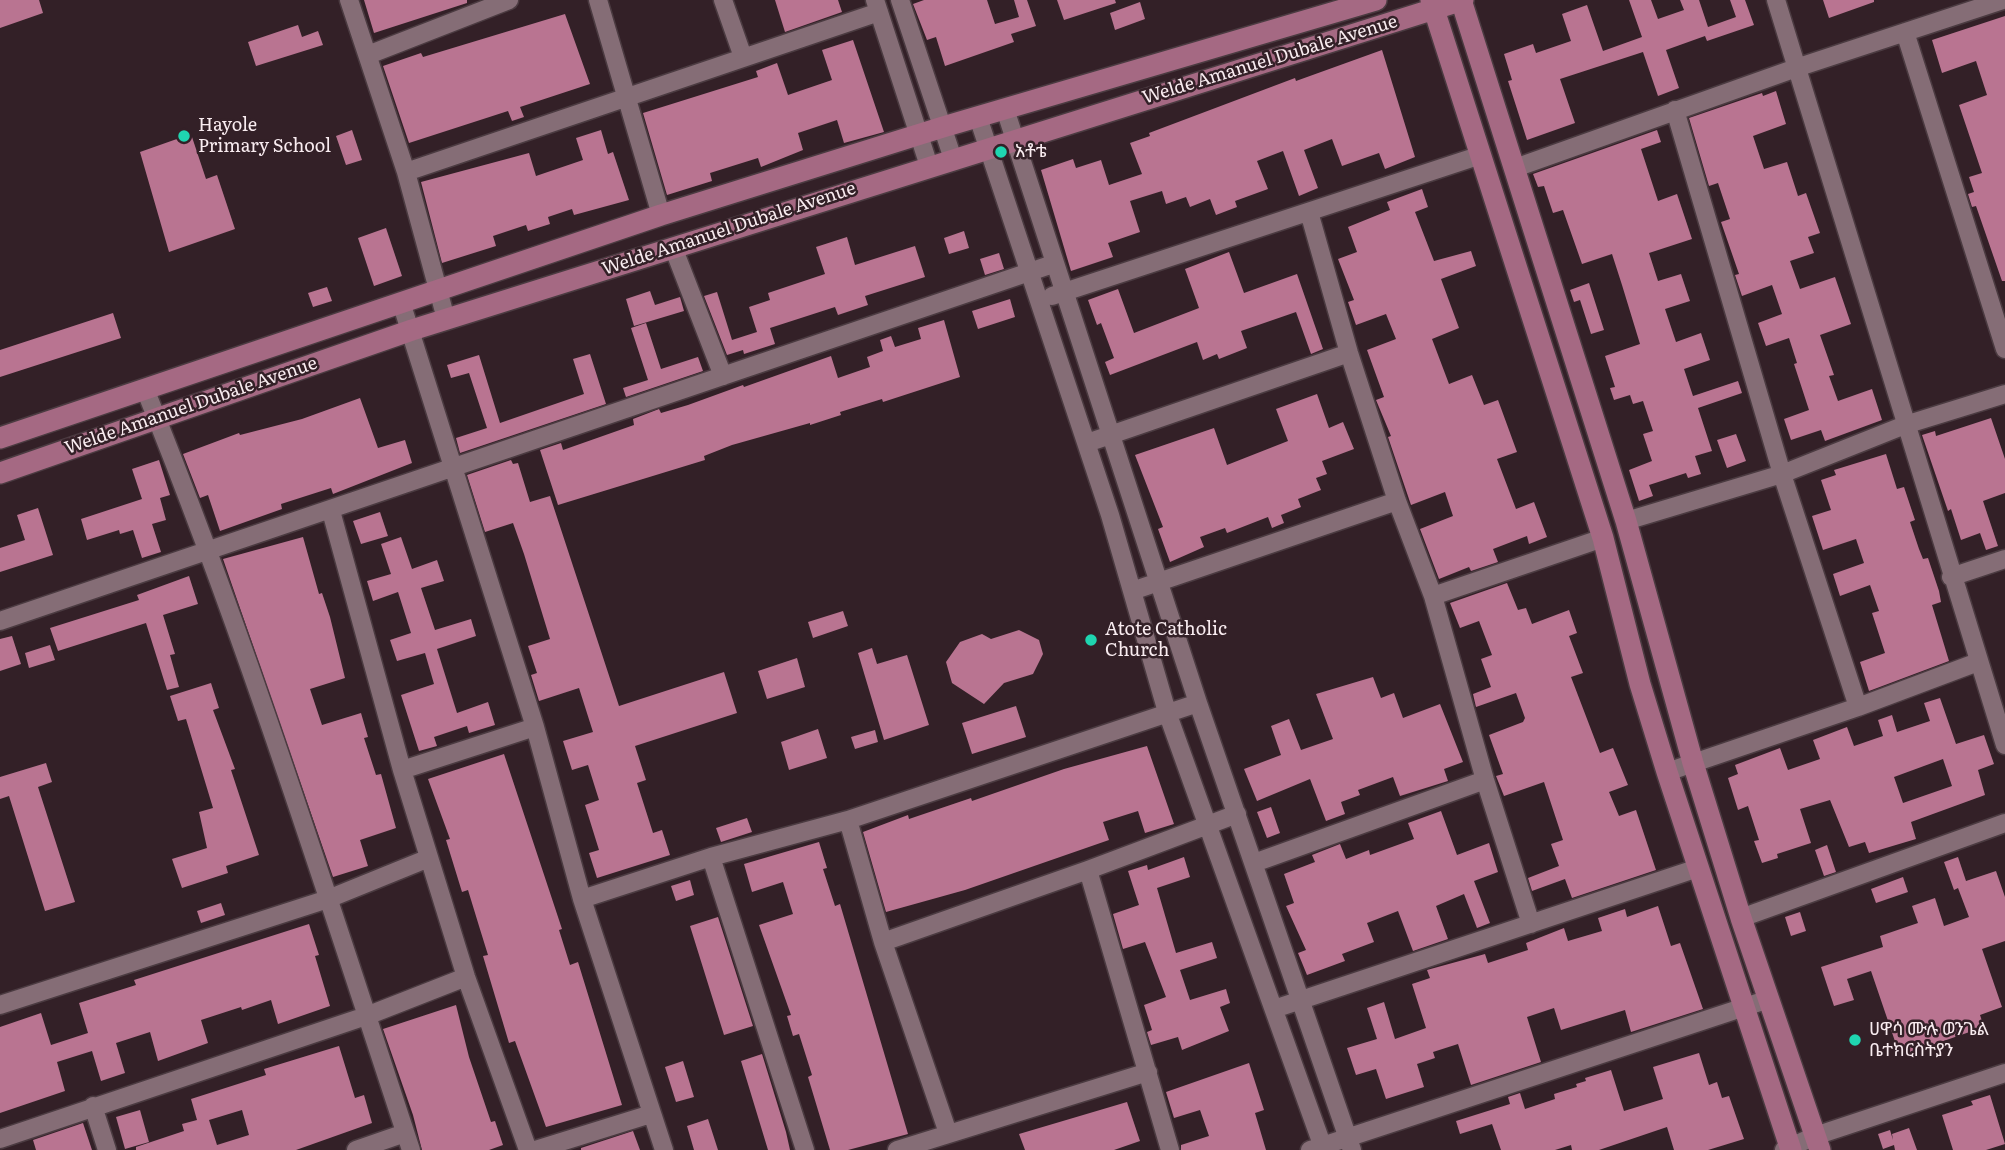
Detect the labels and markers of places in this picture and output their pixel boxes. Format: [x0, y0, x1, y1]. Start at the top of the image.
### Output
place label: Hayole Primary School [198, 115, 331, 158]
marker: Hayole Primary School [176, 128, 192, 144]
place label: አቶቴ [1015, 141, 1047, 163]
marker: አቶቴ [993, 144, 1009, 160]
place label: Atote Catholic Church [1105, 619, 1227, 662]
marker: Atote Catholic Church [1083, 632, 1099, 648]
place label: ሀዋሳ ሙሉ ወንጌል ቤተክርስትያን [1869, 1019, 1989, 1062]
marker: ሀዋሳ ሙሉ ወንጌል ቤተክርስትያን [1847, 1032, 1863, 1048]

